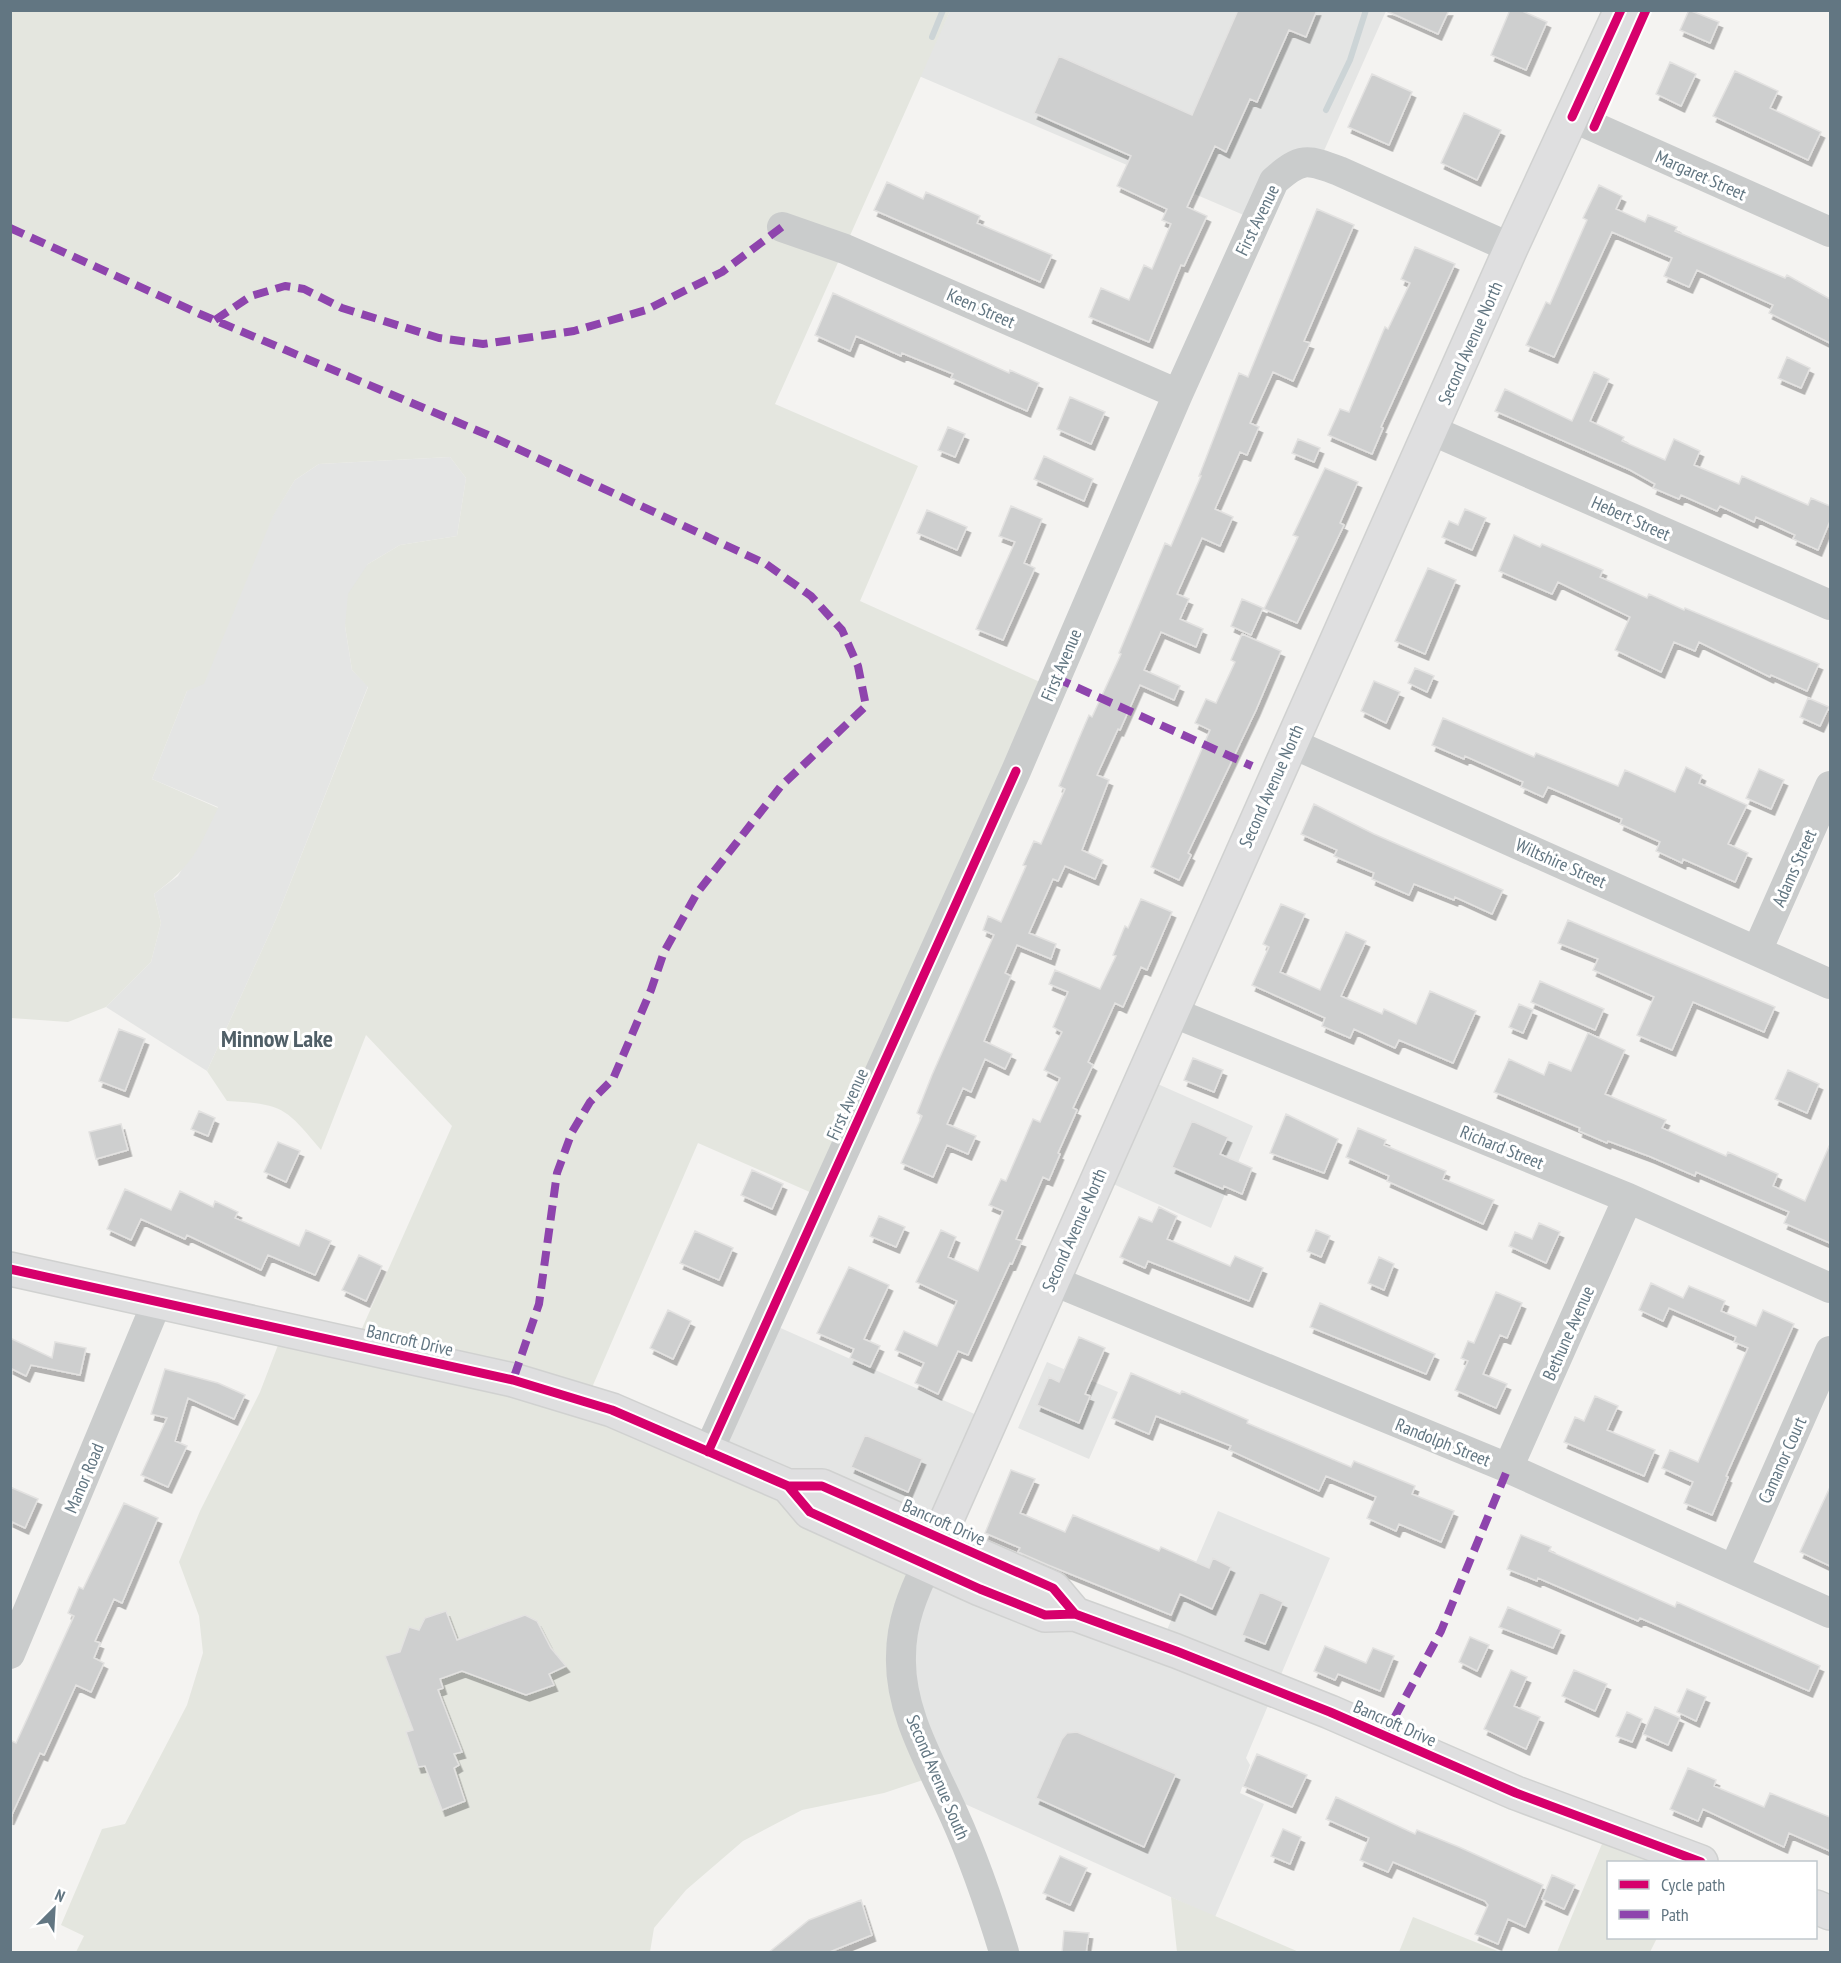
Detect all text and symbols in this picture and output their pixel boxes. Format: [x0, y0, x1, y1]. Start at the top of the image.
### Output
street label: Margaret Street [1652, 145, 1750, 205]
street label: First Avenue [1230, 181, 1284, 259]
street label: Second Avenue North [1432, 278, 1508, 408]
street label: Keen Street [943, 283, 1019, 333]
street label: Hebert Street [1588, 490, 1674, 546]
street label: First Avenue [1036, 625, 1086, 705]
street label: Second Avenue North [1233, 721, 1309, 851]
street label: Adams Street [1767, 826, 1821, 910]
street label: Wiltshire Street [1512, 833, 1610, 893]
district label: Minnow Lake [221, 1023, 333, 1054]
street label: First Avenue [821, 1065, 873, 1143]
street label: Richard Street [1457, 1120, 1547, 1174]
street label: Second Avenue North [1036, 1165, 1112, 1295]
street label: Bethune Avenue [1537, 1282, 1599, 1384]
street label: Bancroft Drive [364, 1319, 456, 1361]
street label: Randolph Street [1392, 1413, 1494, 1471]
street label: Camanor Court [1753, 1413, 1811, 1507]
street label: Manor Road [59, 1440, 109, 1516]
street label: Bancroft Drive [899, 1494, 989, 1550]
street label: Bancroft Drive [1350, 1695, 1440, 1751]
street label: Second Avenue South [901, 1711, 975, 1843]
legend [1607, 1861, 1817, 1939]
text: Cycle path [1661, 1873, 1725, 1896]
north arrow [24, 1879, 84, 1939]
text: N [52, 1884, 68, 1906]
text: Path [1661, 1903, 1689, 1926]

